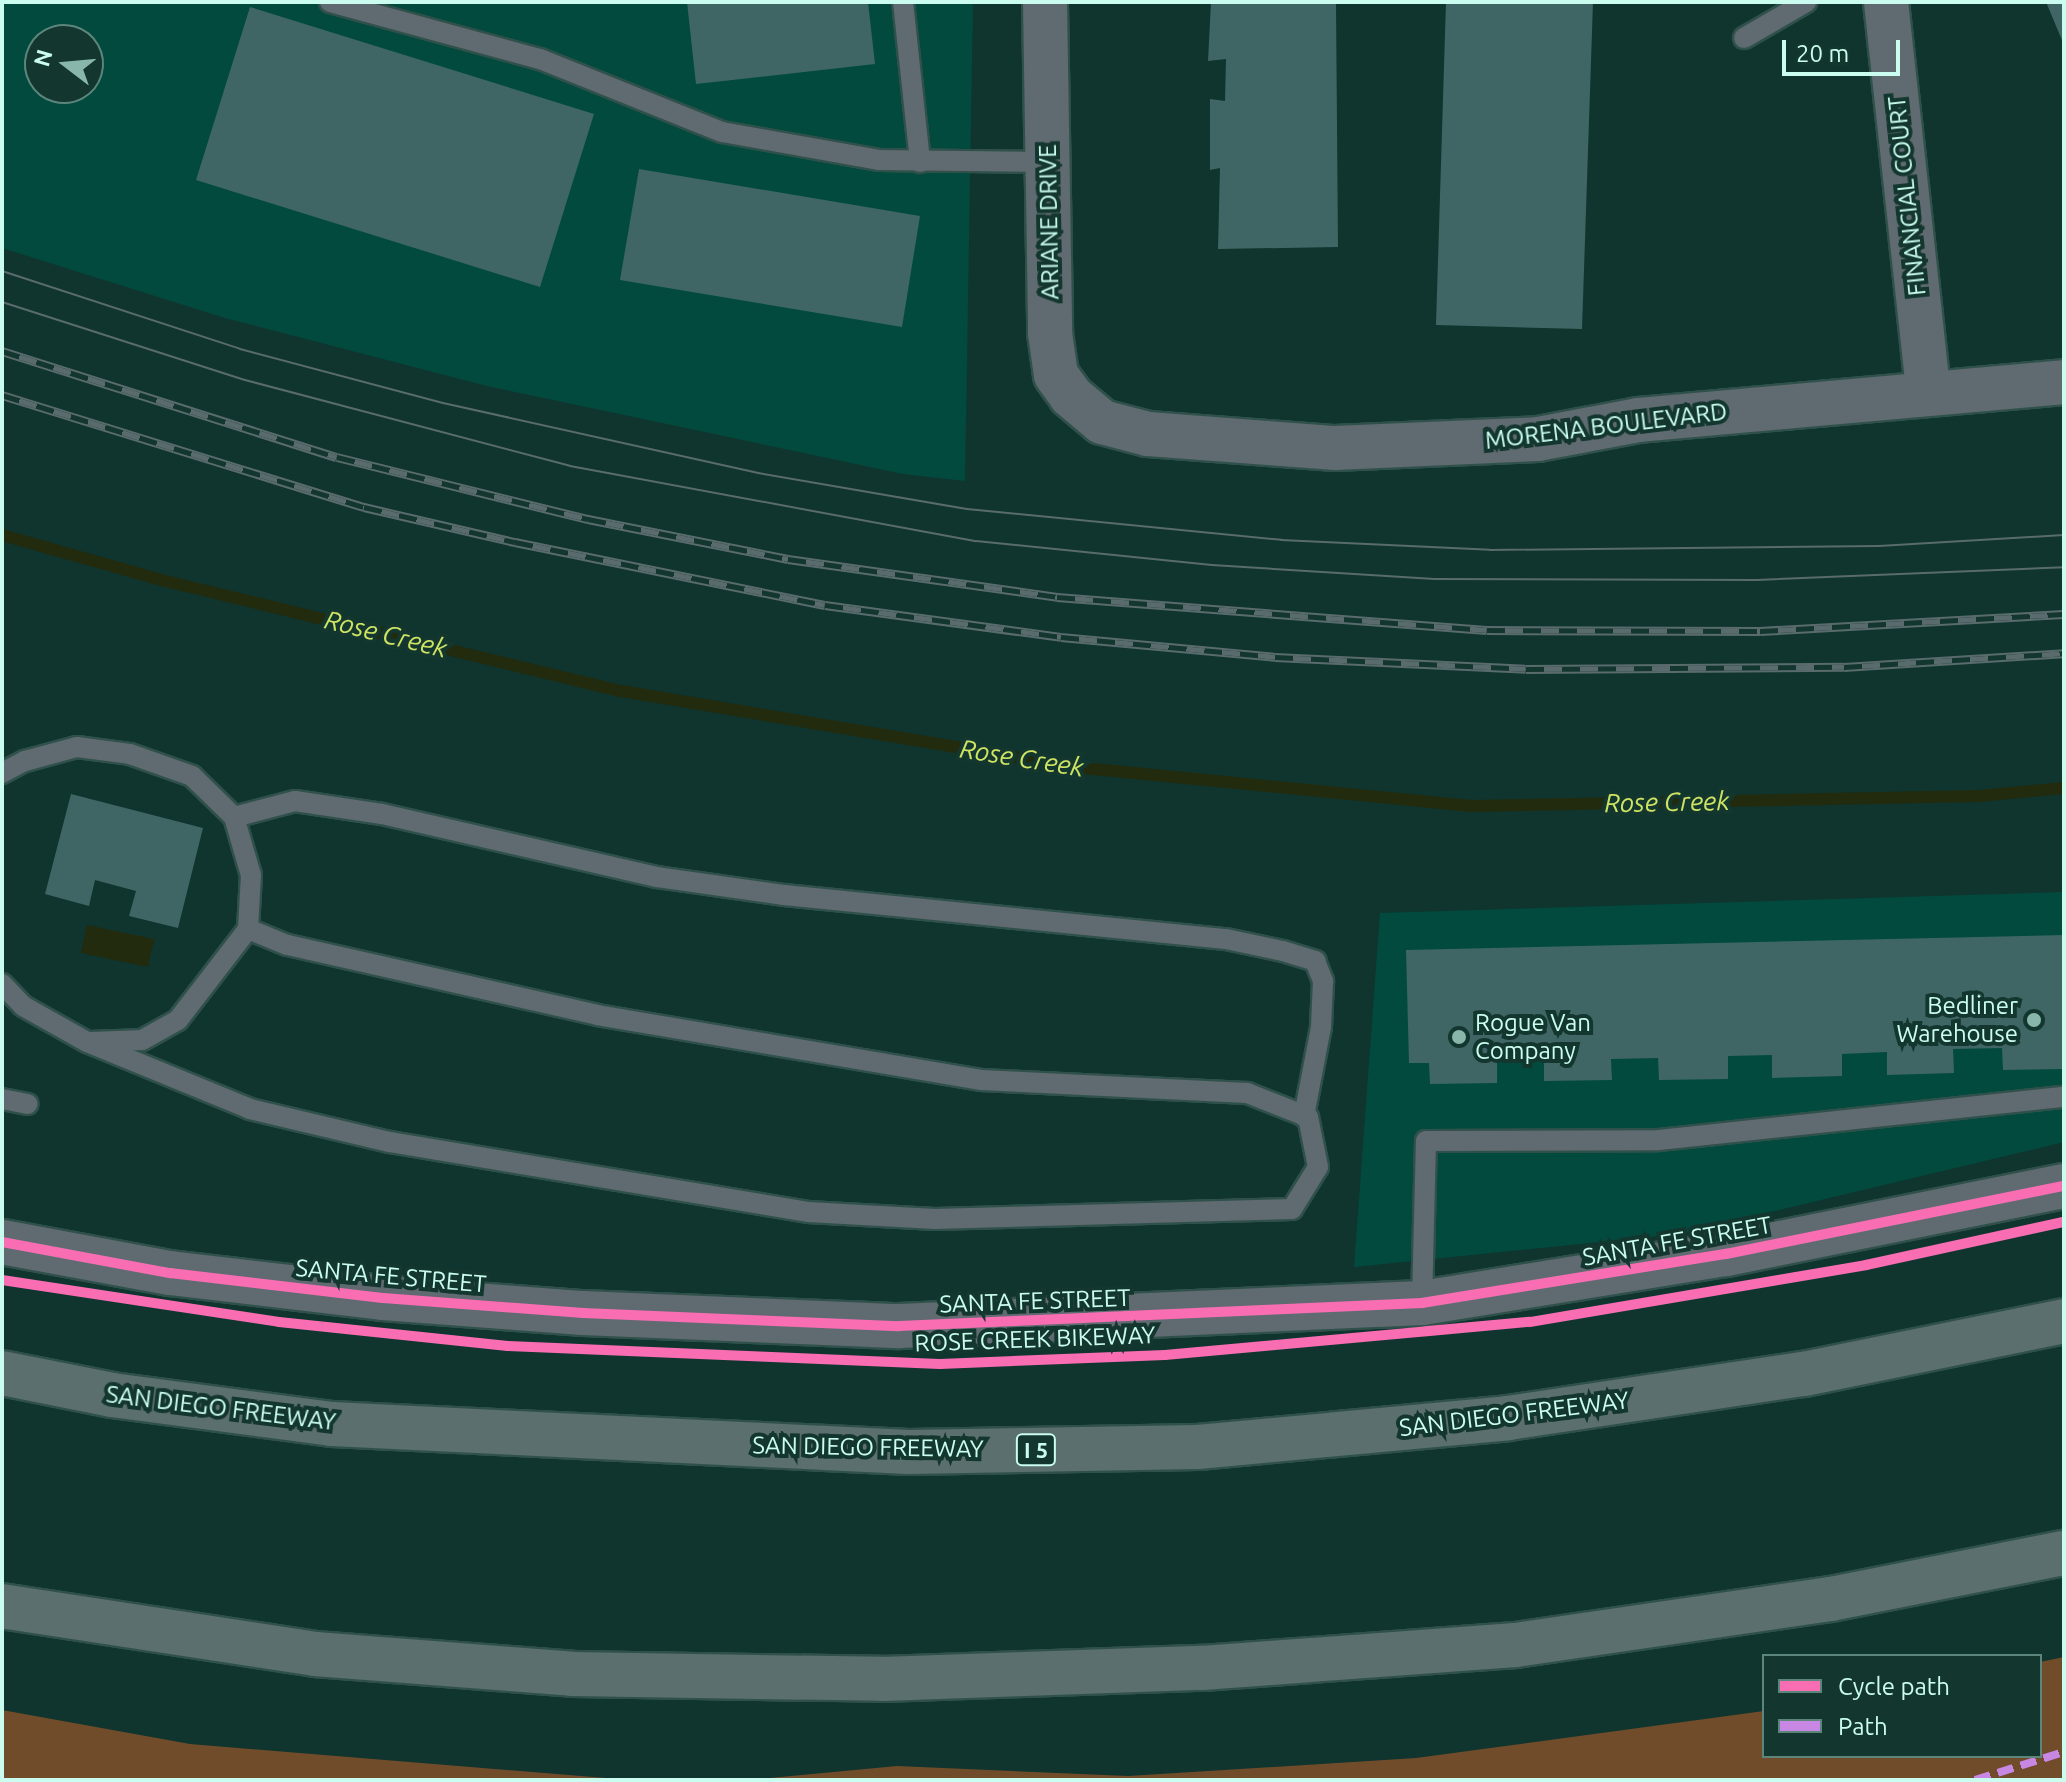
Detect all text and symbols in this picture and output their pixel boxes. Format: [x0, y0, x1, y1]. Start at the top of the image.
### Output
north arrow [24, 24, 104, 104]
scale bar [1786, 24, 1904, 74]
text: 20 m [1796, 40, 1849, 67]
text: N [28, 46, 57, 69]
street label: FINANCIAL COURT [1882, 95, 1932, 297]
street label: ARIANE DRIVE [1033, 144, 1065, 300]
street label: MORENA BOULEVARD [1483, 397, 1729, 455]
water label: Rose Creek [321, 604, 451, 664]
water label: Rose Creek [958, 733, 1086, 783]
water label: Rose Creek [1604, 785, 1730, 819]
place label: Bedliner Warehouse [1897, 992, 2018, 1048]
place label: Rogue Van Company [1475, 1009, 1591, 1065]
marker: Bedliner Warehouse [2025, 1011, 2043, 1029]
marker: Rogue Van Company [1450, 1028, 1468, 1046]
street label: SANTA FE STREET [1580, 1210, 1774, 1272]
street label: SANTA FE STREET [295, 1253, 487, 1299]
street label: SANTA FE STREET [939, 1283, 1131, 1319]
street label: ROSE CREEK BIKEWAY [914, 1320, 1156, 1358]
street label: SAN DIEGO FREEWAY [104, 1380, 338, 1436]
street label: SAN DIEGO FREEWAY [1397, 1386, 1631, 1442]
street label: SAN DIEGO FREEWAY [752, 1431, 984, 1463]
road number: I 5 [1014, 1432, 1058, 1468]
legend [1762, 1654, 2042, 1758]
text: Cycle path [1838, 1673, 1950, 1700]
text: Path [1838, 1713, 1888, 1740]

